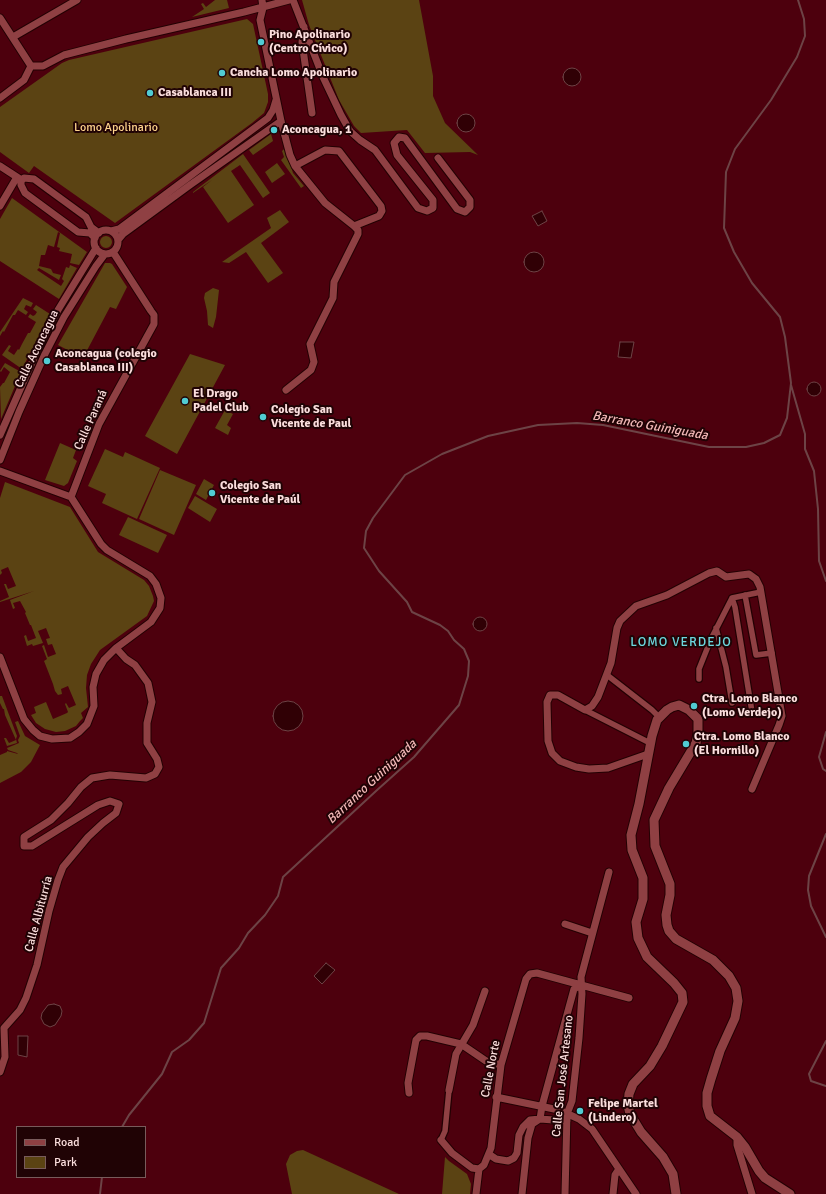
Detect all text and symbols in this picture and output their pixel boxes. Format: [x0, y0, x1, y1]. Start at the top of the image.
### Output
place label: Pino Apolinario (Centro Cívico) [269, 28, 350, 56]
marker: Pino Apolinario (Centro Cívico) [256, 37, 266, 47]
place label: Cancha Lomo Apolinario [230, 66, 357, 80]
marker: Cancha Lomo Apolinario [217, 68, 227, 78]
place label: Casablanca III [158, 86, 232, 100]
marker: Casablanca III [145, 88, 155, 98]
park label: Lomo Apolinario [74, 121, 158, 135]
place label: Aconcagua, 1 [282, 123, 352, 137]
marker: Aconcagua, 1 [269, 125, 279, 135]
street label: Calle Aconcagua [12, 308, 62, 390]
place label: Aconcagua (colegio Casablanca III) [55, 347, 157, 375]
marker: Aconcagua (colegio Casablanca III) [42, 356, 52, 366]
place label: El Drago Padel Club [193, 387, 249, 415]
street label: Calle Paraná [71, 388, 111, 452]
marker: El Drago Padel Club [180, 396, 190, 406]
place label: Colegio San Vicente de Paul [271, 403, 351, 431]
water label: Barranco Guiniguada [591, 408, 709, 444]
marker: Colegio San Vicente de Paul [258, 412, 268, 422]
place label: Colegio San Vicente de Paúl [220, 479, 300, 507]
marker: Colegio San Vicente de Paúl [207, 488, 217, 498]
district label: LOMO VERDEJO [630, 635, 732, 651]
place label: Ctra. Lomo Blanco (Lomo Verdejo) [702, 692, 797, 720]
marker: Ctra. Lomo Blanco (Lomo Verdejo) [689, 701, 699, 711]
place label: Ctra. Lomo Blanco (El Hornillo) [694, 730, 789, 758]
water label: Barranco Guiniguada [324, 736, 420, 828]
marker: Ctra. Lomo Blanco (El Hornillo) [681, 739, 691, 749]
street label: Calle Albiturría [22, 874, 56, 954]
street label: Calle San José Artesano [549, 1014, 577, 1138]
street label: Calle Norte [478, 1039, 504, 1099]
place label: Felipe Martel (Lindero) [588, 1097, 658, 1125]
marker: Felipe Martel (Lindero) [575, 1106, 585, 1116]
legend [16, 1126, 146, 1178]
text: Road [54, 1135, 80, 1150]
text: Park [54, 1155, 77, 1170]

